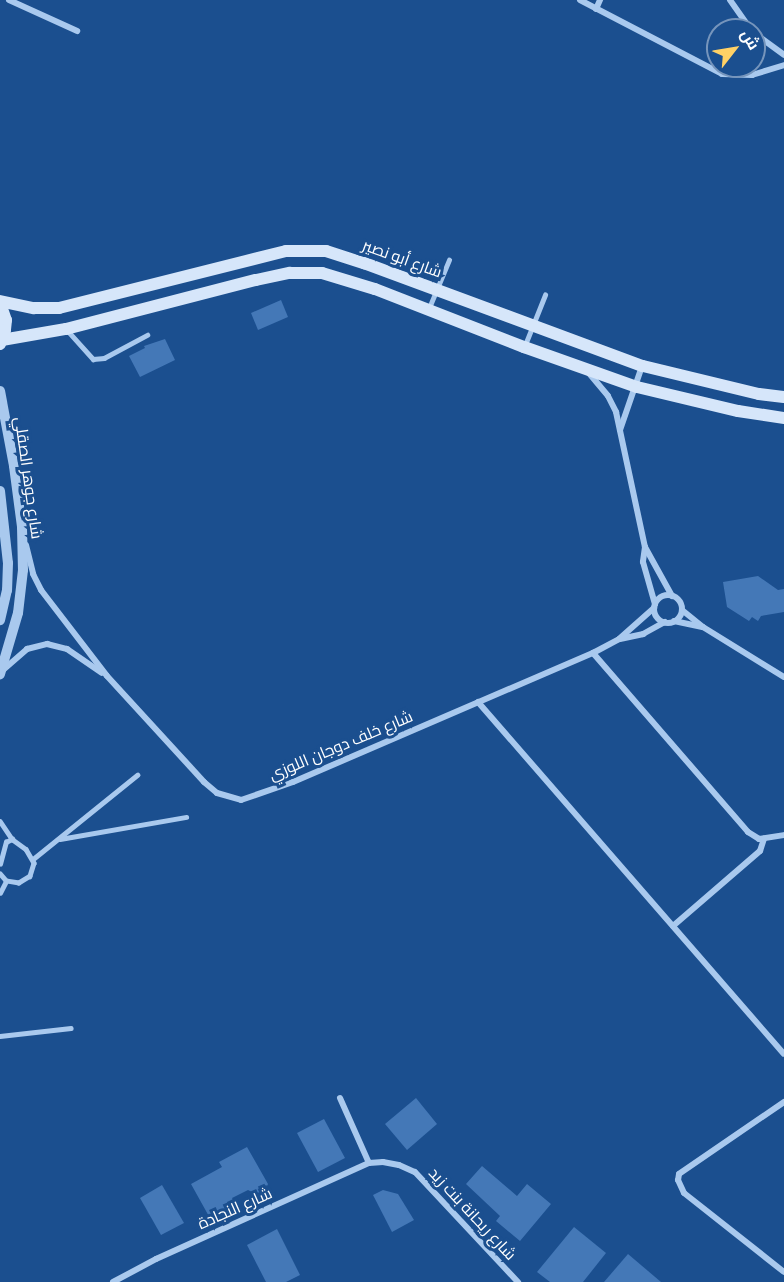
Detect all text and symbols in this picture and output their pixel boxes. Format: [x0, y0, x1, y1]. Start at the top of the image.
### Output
north arrow [706, 18, 766, 78]
text: ش [737, 26, 764, 53]
street label: شارع أبو نصير [360, 236, 444, 282]
street label: شارع جوهر الصقلي [10, 416, 46, 540]
street label: شارع خلف دوجان اللوزي [266, 707, 416, 785]
street label: شارع ريحانة بنت زيد [424, 1164, 520, 1264]
street label: شارع النجادة [195, 1184, 275, 1234]

